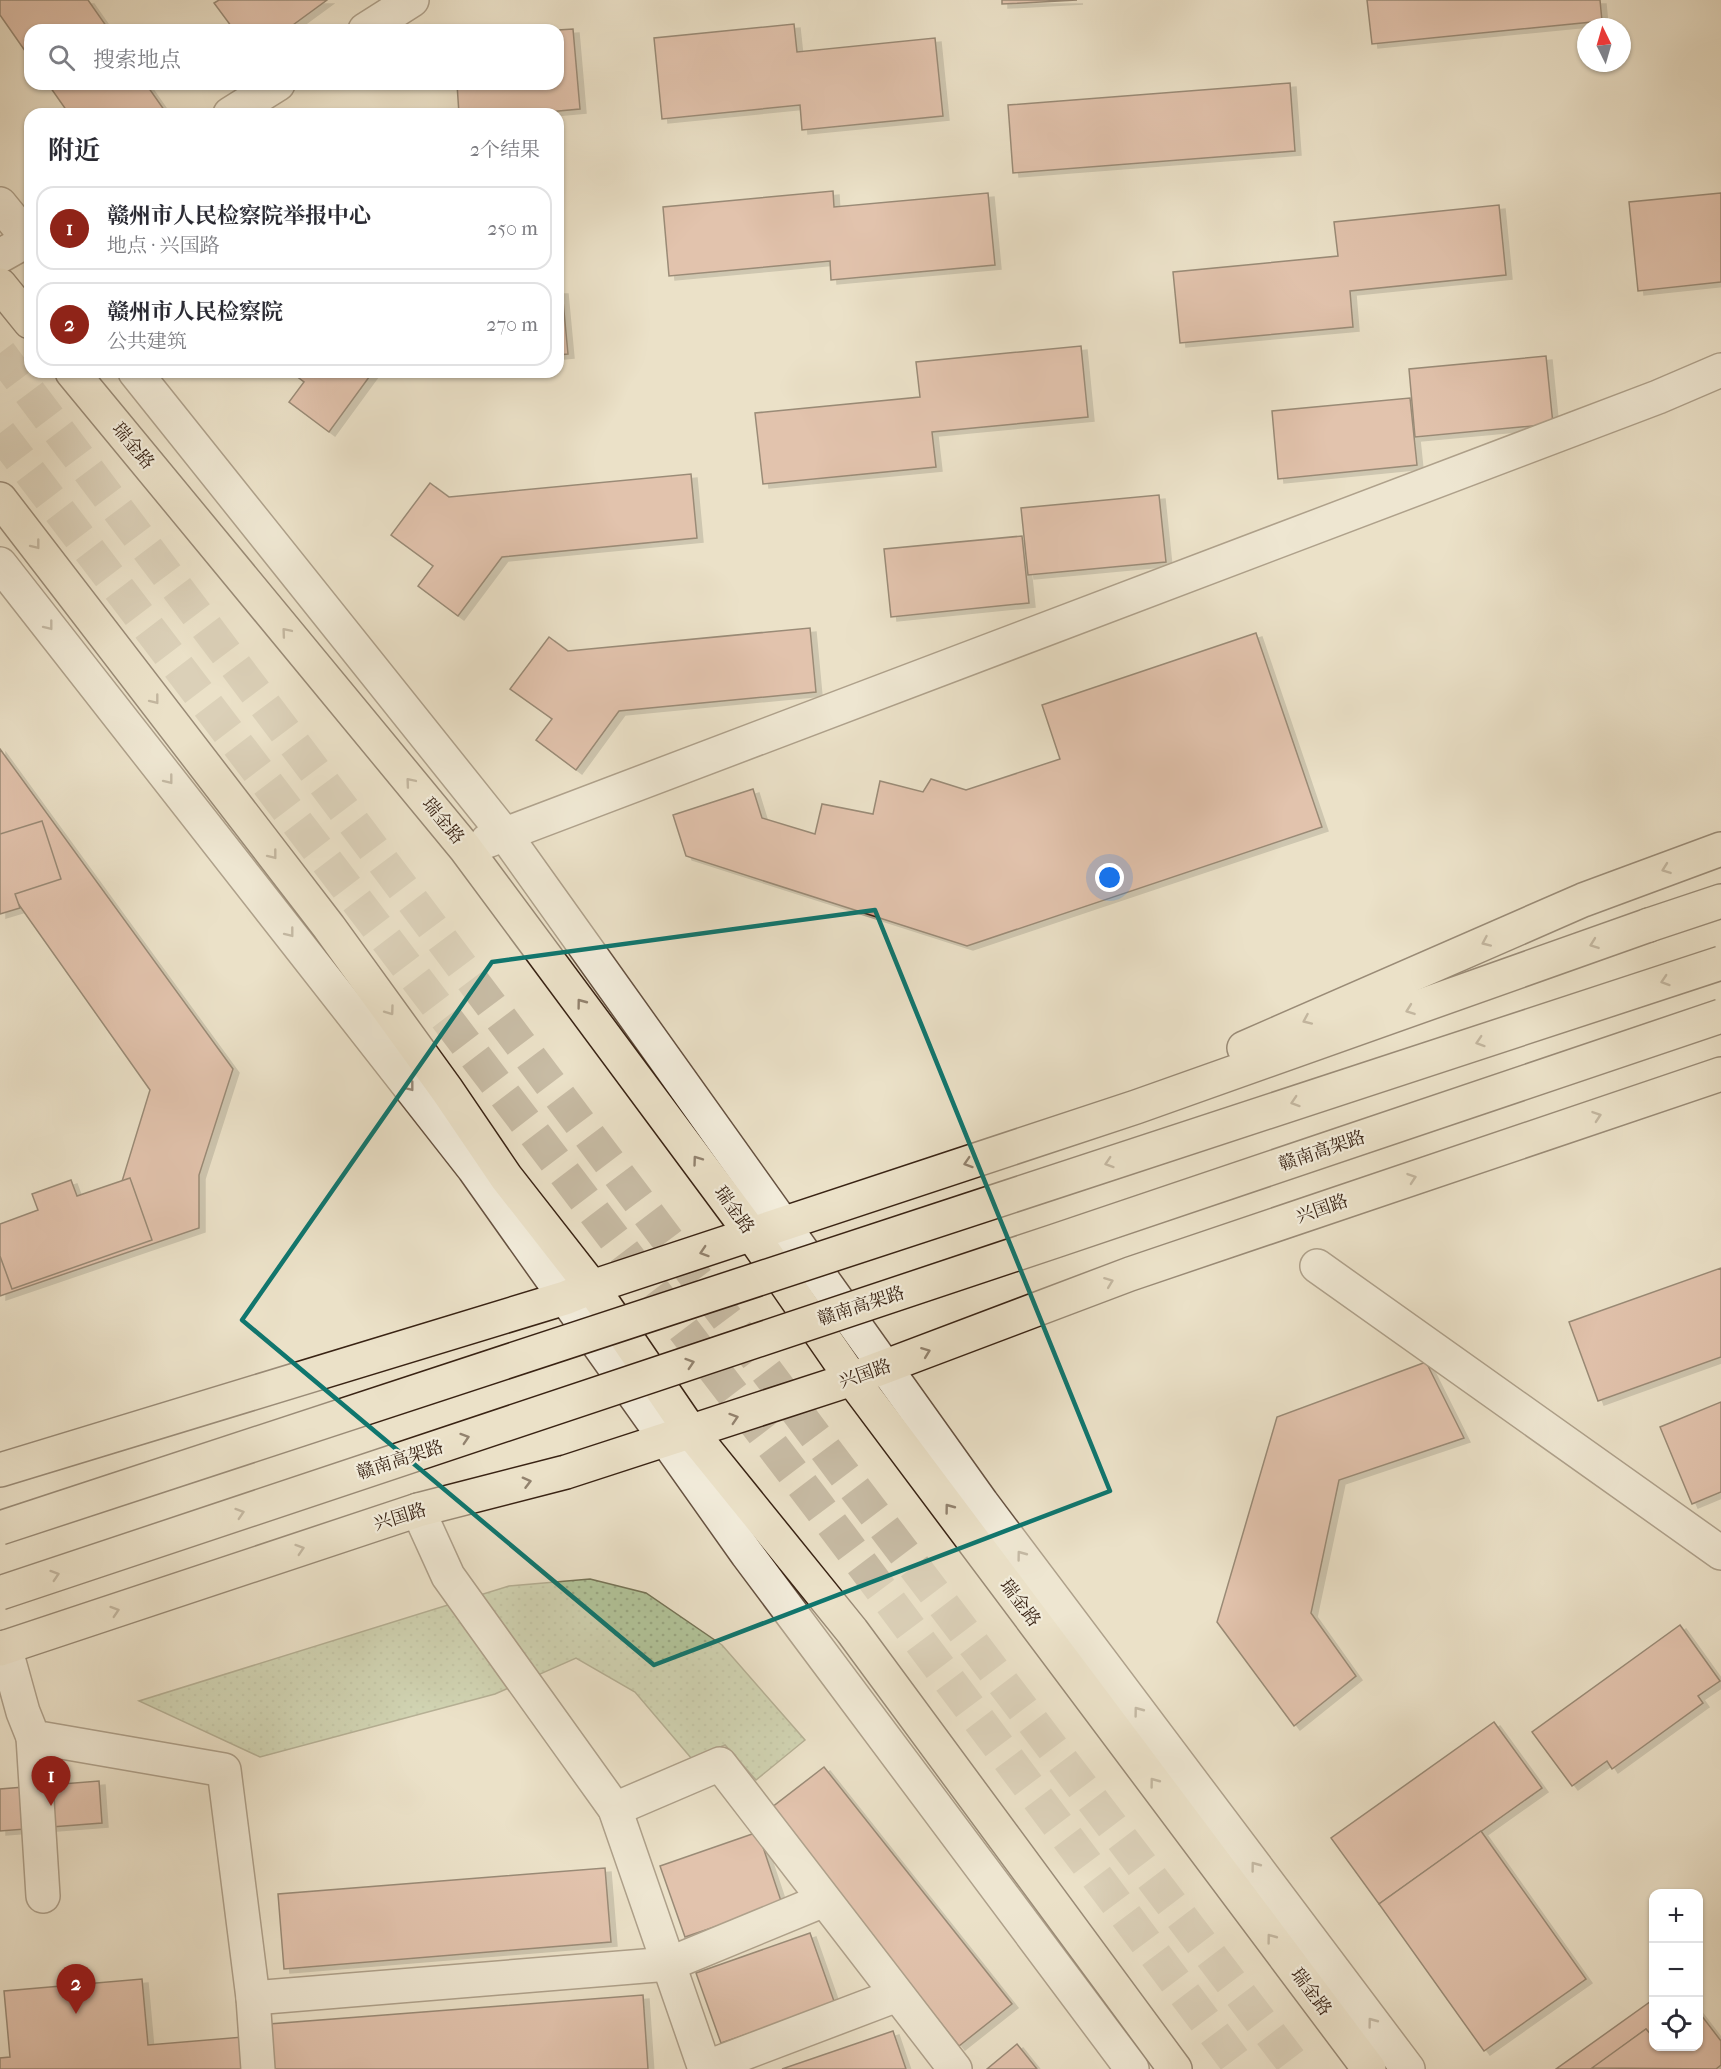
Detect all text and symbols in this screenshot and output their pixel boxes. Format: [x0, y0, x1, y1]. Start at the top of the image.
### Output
north arrow [1577, 18, 1631, 72]
search box [24, 24, 564, 90]
icon: search [45, 41, 78, 74]
text: 搜索地点 [93, 47, 181, 73]
text: 附近 [48, 135, 100, 166]
text: 2个结果 [470, 138, 540, 161]
text: 赣州市人民检察院举报中心 [107, 203, 371, 229]
text: 1 [66, 217, 73, 240]
text: 250 m [487, 217, 538, 240]
text: 地点 · 兴国路 [107, 234, 220, 257]
text: 赣州市人民检察院 [107, 299, 283, 325]
text: 2 [64, 313, 75, 336]
text: 270 m [486, 313, 538, 336]
text: 公共建筑 [107, 330, 187, 353]
street label: 瑞金路 [108, 419, 158, 473]
one-way arrow [28, 539, 39, 550]
one-way arrow [42, 620, 53, 631]
one-way arrow [282, 628, 293, 639]
one-way arrow [147, 693, 158, 704]
one-way arrow [162, 773, 173, 784]
one-way arrow [407, 778, 418, 789]
street label: 瑞金路 [418, 794, 468, 848]
one-way arrow [266, 848, 277, 859]
one-way arrow [1661, 862, 1672, 874]
your location [1095, 863, 1124, 892]
one-way arrow [282, 927, 293, 938]
one-way arrow [1481, 935, 1492, 947]
one-way arrow [1589, 937, 1600, 950]
one-way arrow [1660, 974, 1671, 986]
one-way arrow [577, 998, 588, 1009]
one-way arrow [1406, 1002, 1416, 1015]
one-way arrow [383, 1004, 394, 1015]
one-way arrow [1302, 1013, 1313, 1025]
one-way arrow [1475, 1034, 1486, 1047]
one-way arrow [402, 1080, 413, 1091]
one-way arrow [1290, 1095, 1301, 1108]
one-way arrow [1591, 1110, 1602, 1123]
street label: 赣南高架路 [1276, 1126, 1368, 1176]
one-way arrow [693, 1155, 704, 1166]
one-way arrow [963, 1156, 974, 1168]
one-way arrow [1104, 1156, 1115, 1168]
one-way arrow [1406, 1173, 1417, 1186]
street label: 瑞金路 [710, 1182, 758, 1238]
street label: 兴国路 [1293, 1190, 1351, 1228]
one-way arrow [699, 1244, 710, 1257]
one-way arrow [1102, 1277, 1113, 1289]
street label: 赣南高架路 [815, 1282, 907, 1330]
one-way arrow [921, 1346, 931, 1359]
street label: 兴国路 [836, 1355, 894, 1393]
one-way arrow [684, 1357, 695, 1370]
one-way arrow [728, 1413, 739, 1425]
one-way arrow [459, 1432, 470, 1445]
street label: 赣南高架路 [354, 1436, 446, 1484]
one-way arrow [522, 1476, 532, 1489]
street label: 兴国路 [371, 1499, 429, 1535]
one-way arrow [946, 1504, 957, 1515]
one-way arrow [235, 1507, 245, 1520]
one-way arrow [294, 1544, 305, 1557]
one-way arrow [1017, 1550, 1028, 1561]
one-way arrow [50, 1569, 60, 1582]
street label: 瑞金路 [995, 1575, 1045, 1631]
one-way arrow [109, 1606, 120, 1618]
one-way arrow [1134, 1706, 1145, 1717]
pin: 1 [32, 1756, 70, 1806]
one-way arrow [1151, 1778, 1162, 1789]
one-way arrow [1252, 1862, 1263, 1873]
map controls [1649, 1889, 1703, 2051]
button: + [1649, 1889, 1703, 1943]
one-way arrow [1267, 1934, 1278, 1945]
button: − [1649, 1943, 1703, 1997]
pin: 2 [56, 1964, 96, 2014]
street label: 瑞金路 [1286, 1964, 1336, 2020]
button: locate [1649, 1997, 1703, 2051]
one-way arrow [1369, 2018, 1380, 2029]

